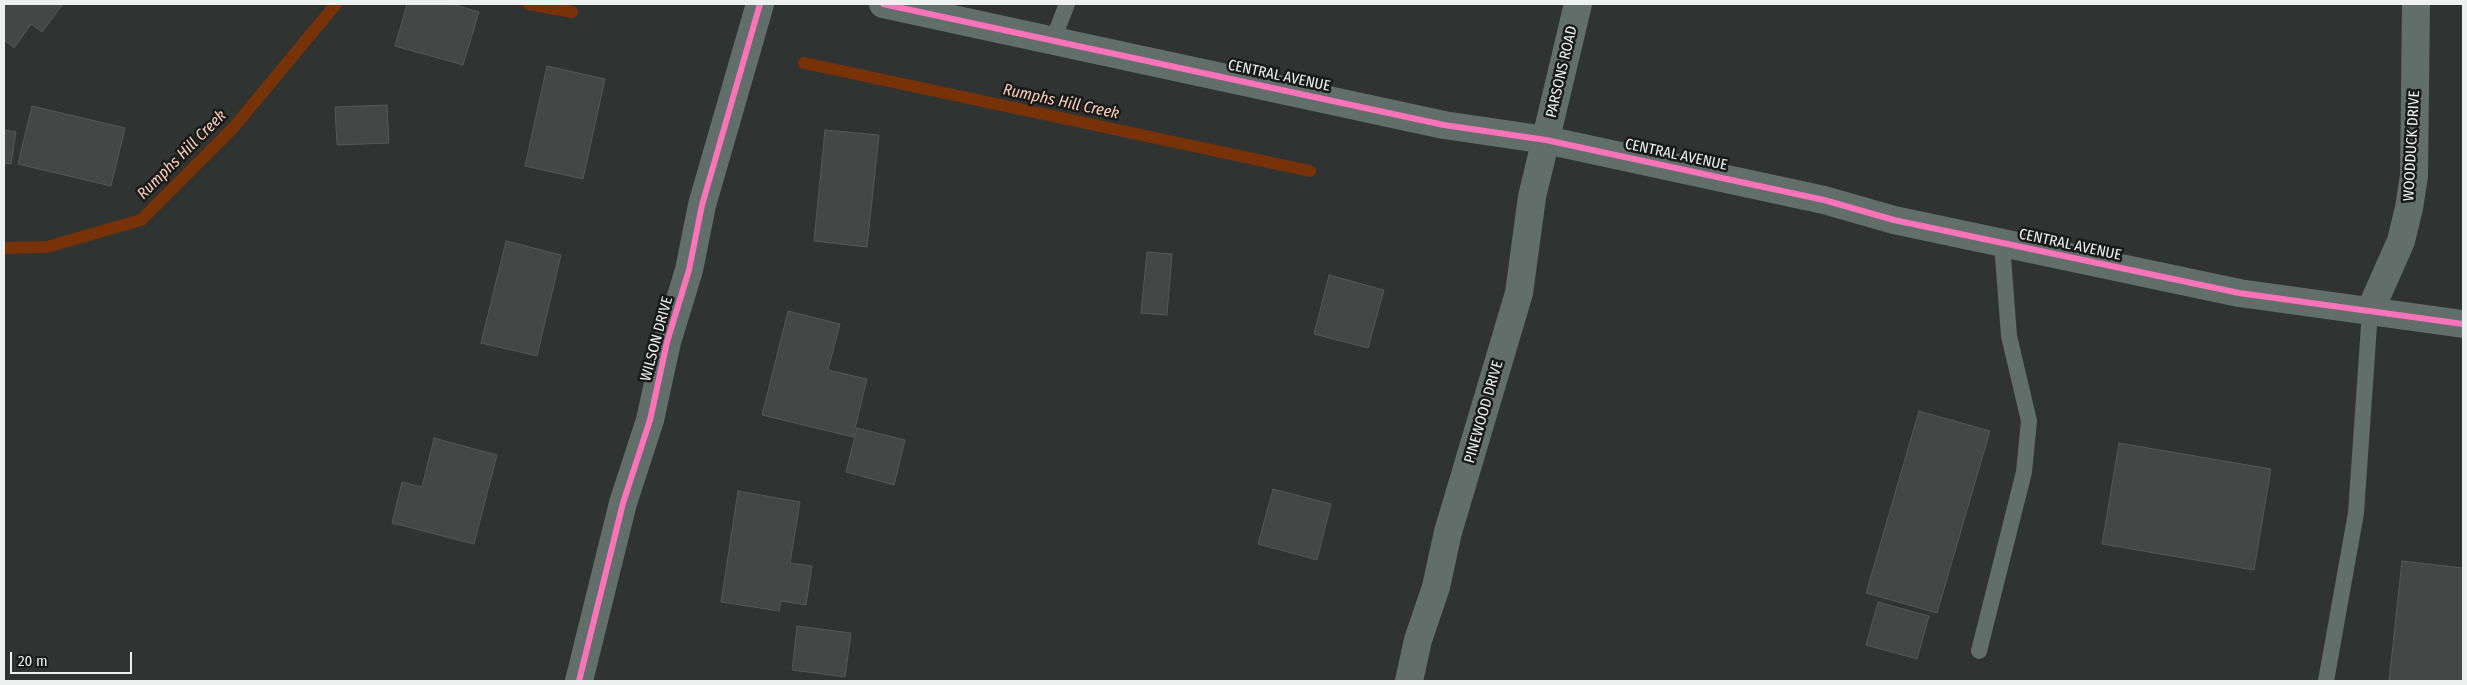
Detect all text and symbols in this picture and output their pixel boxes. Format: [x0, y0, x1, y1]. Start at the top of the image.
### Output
street label: PARSONS ROAD [1543, 24, 1581, 120]
street label: CENTRAL AVENUE [1226, 56, 1332, 96]
water label: Rumphs Hill Creek [1001, 80, 1121, 124]
street label: WOODDUCK DRIVE [2400, 90, 2424, 202]
water label: Rumphs Hill Creek [133, 106, 231, 204]
street label: CENTRAL AVENUE [1623, 135, 1729, 175]
street label: CENTRAL AVENUE [2017, 225, 2123, 265]
street label: WILSON DRIVE [637, 295, 677, 383]
street label: PINEWOOD DRIVE [1461, 359, 1507, 465]
scale bar [12, 642, 135, 674]
text: 20 m [18, 652, 48, 670]

